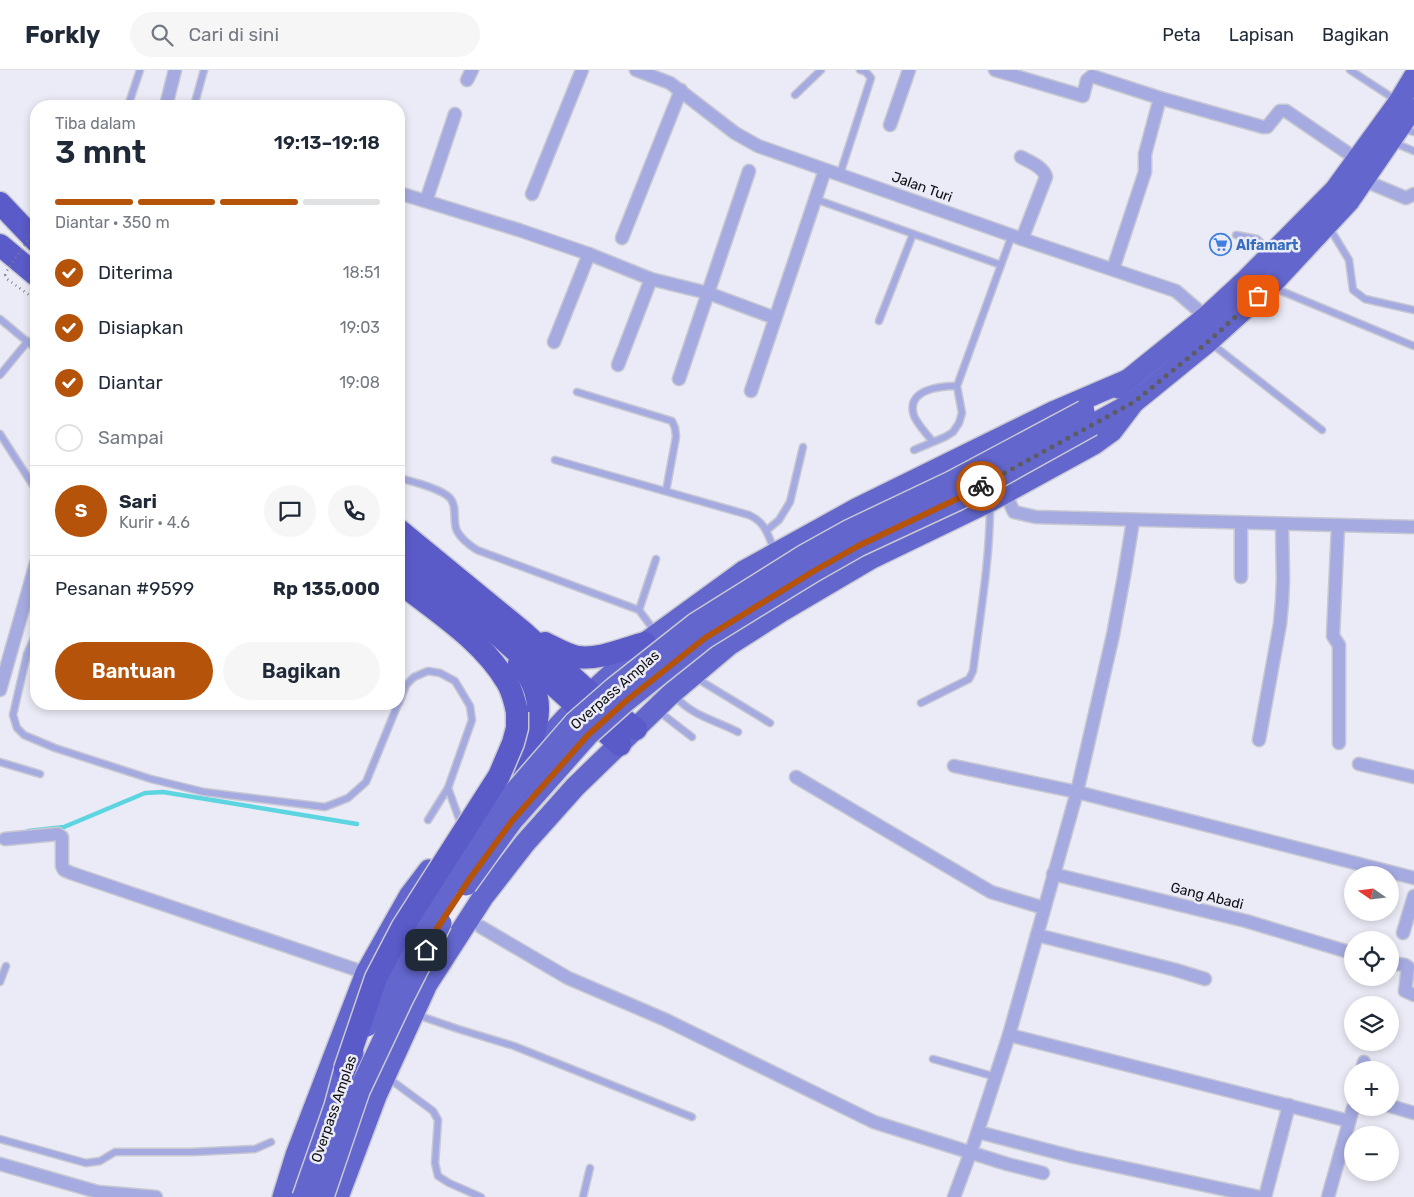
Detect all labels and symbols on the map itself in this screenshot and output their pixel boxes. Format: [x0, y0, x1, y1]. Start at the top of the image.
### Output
street label: Jalan Turi [889, 168, 955, 206]
supermarket icon: Alfamart [1208, 233, 1232, 257]
place label: Alfamart [1236, 237, 1299, 254]
pin [1237, 275, 1279, 317]
courier [956, 461, 1006, 511]
street label: Overpass Amplas [567, 647, 663, 733]
north arrow [1344, 866, 1399, 921]
street label: Gang Abadi [1169, 879, 1245, 913]
pin [405, 929, 447, 971]
street label: Overpass Amplas [308, 1053, 360, 1165]

